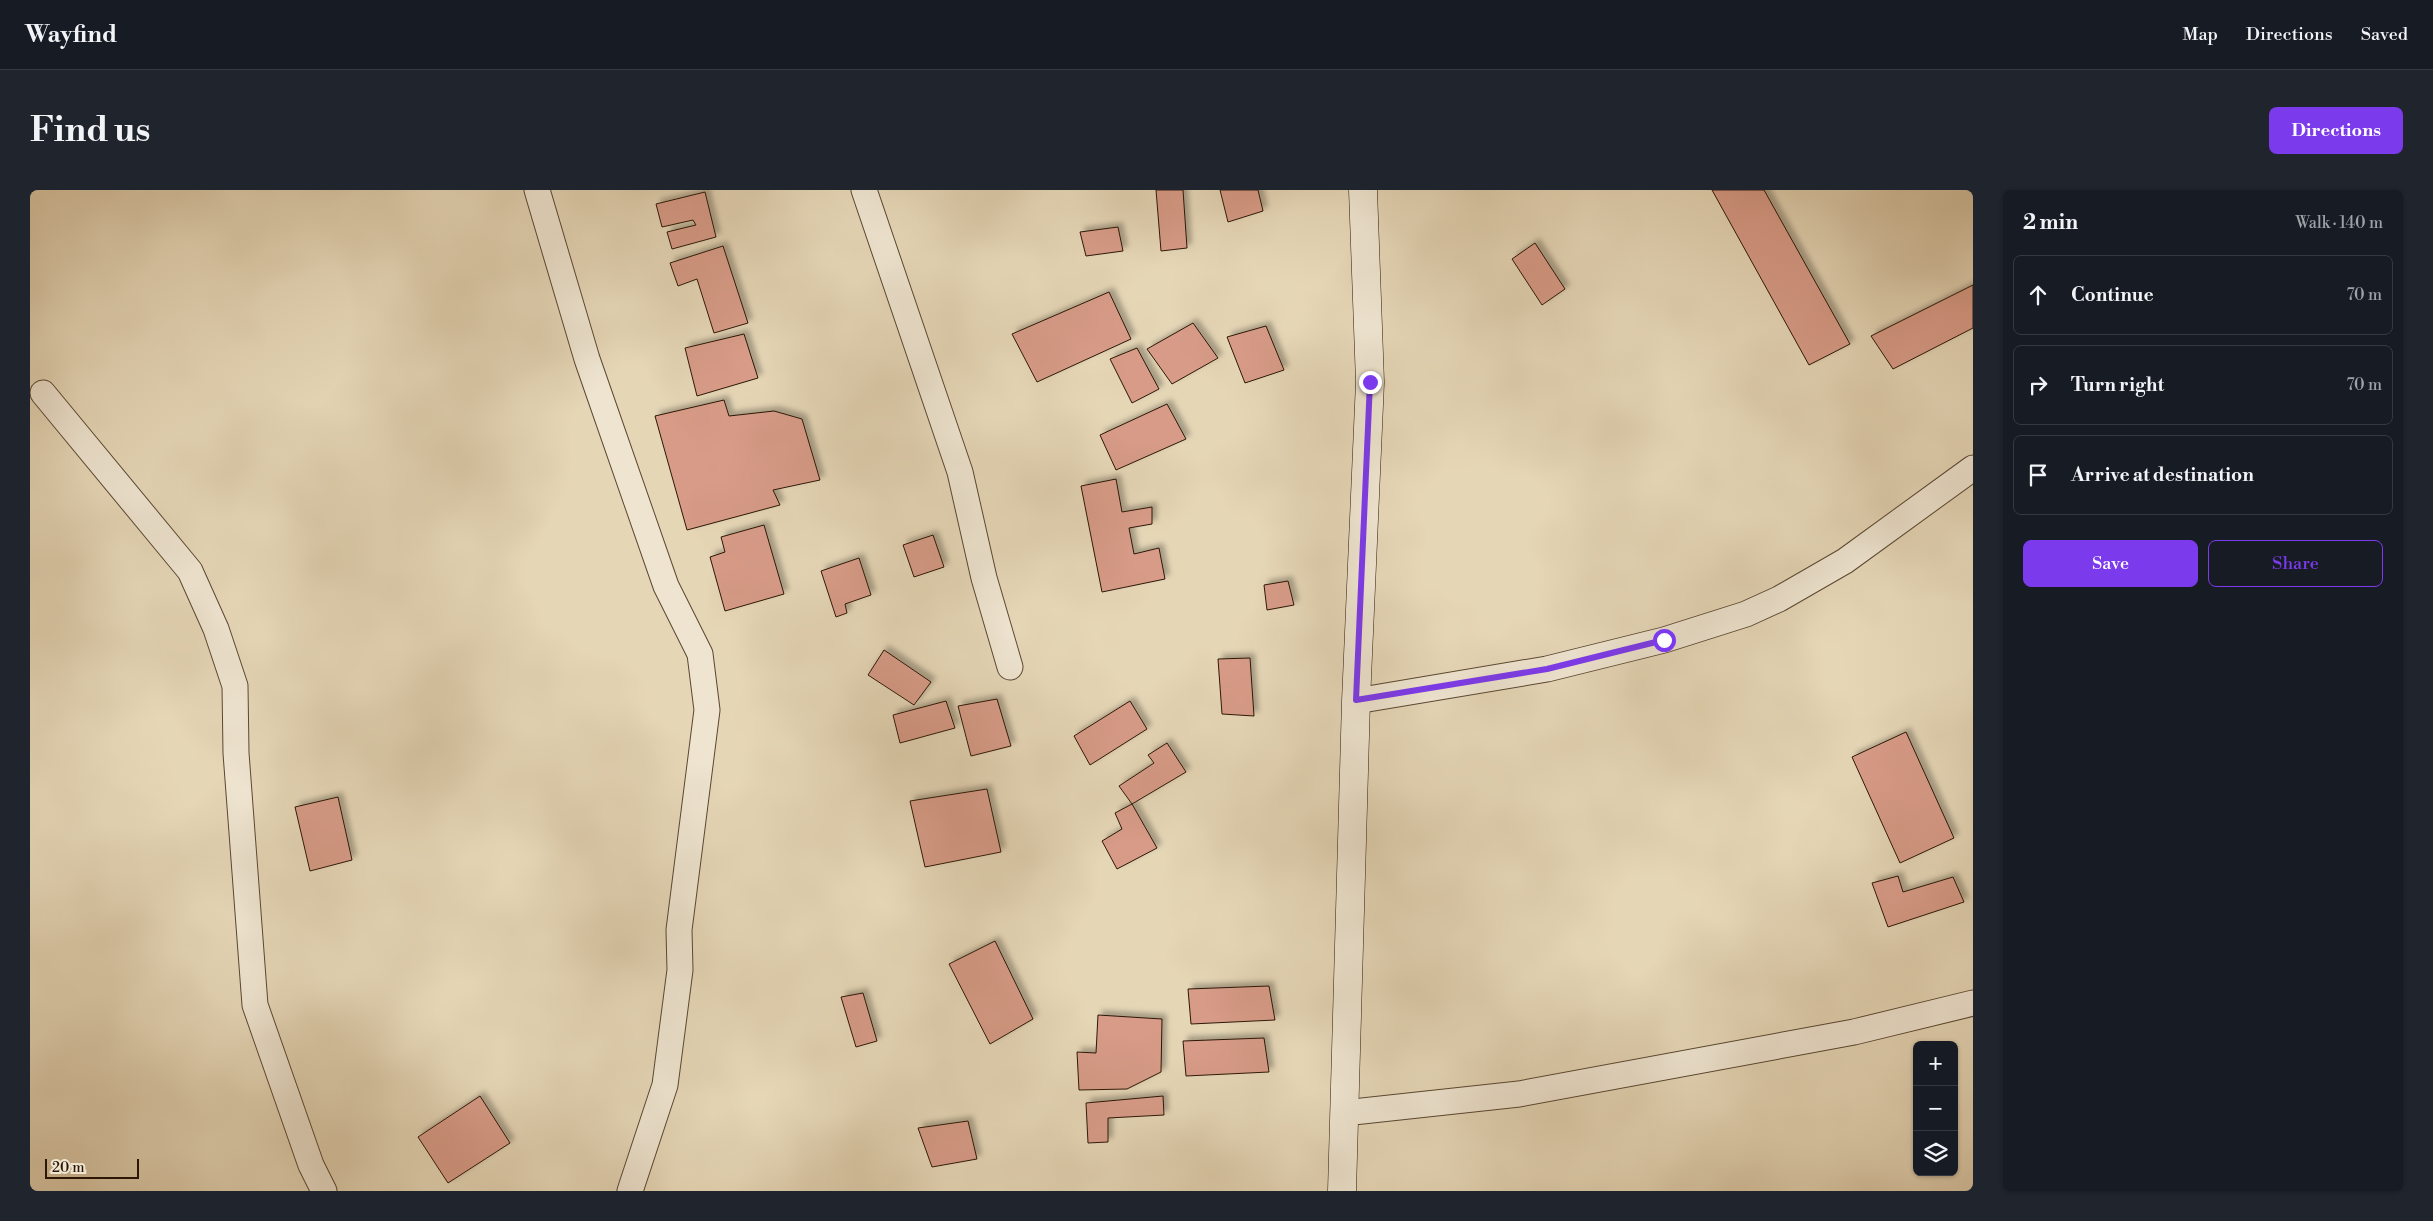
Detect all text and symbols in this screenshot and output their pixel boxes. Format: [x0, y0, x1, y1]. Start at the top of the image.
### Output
text: Wayfind [25, 20, 117, 50]
text: Map [2182, 23, 2218, 46]
text: Directions [2246, 23, 2333, 46]
text: Saved [2361, 23, 2408, 46]
button: Directions [2269, 107, 2403, 154]
text: Find us [30, 109, 150, 152]
text: 2 min [2023, 210, 2078, 236]
text: Walk · 140 m [2295, 213, 2383, 233]
icon: ahead [2024, 281, 2052, 309]
text: Continue [2071, 283, 2154, 307]
text: 70 m [2346, 285, 2382, 305]
route end [1359, 371, 1382, 394]
icon: right [2024, 371, 2052, 399]
text: Turn right [2071, 373, 2164, 397]
text: 70 m [2346, 375, 2382, 395]
icon: arrive [2024, 461, 2052, 489]
text: Arrive at destination [2071, 463, 2254, 487]
button: Save [2023, 540, 2198, 587]
button: Share [2208, 540, 2383, 587]
route start [1653, 629, 1676, 652]
map controls [1913, 1041, 1958, 1176]
button: + [1913, 1041, 1958, 1086]
button: − [1913, 1086, 1958, 1131]
button: layers [1913, 1131, 1958, 1176]
scale bar [45, 1156, 139, 1179]
text: 20 m [52, 1159, 84, 1177]

